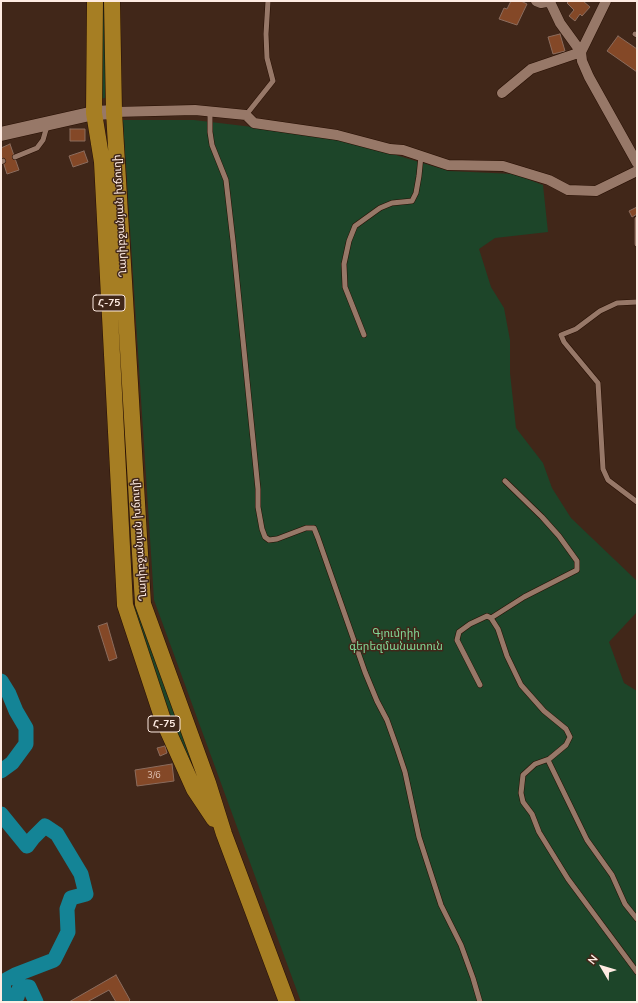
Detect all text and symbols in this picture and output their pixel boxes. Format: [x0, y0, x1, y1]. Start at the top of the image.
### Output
street label: Ղարիբջանյան խճուղի [110, 154, 130, 278]
road number: Հ-75 [93, 295, 125, 311]
street label: Ղարիբջանյան խճուղի [128, 478, 150, 602]
park label: Գյումրիի գերեզմանատուն [349, 627, 443, 653]
road number: Հ-75 [148, 716, 180, 732]
house number: 3/6 [147, 770, 161, 780]
north arrow [582, 947, 622, 987]
text: N [584, 952, 601, 967]

